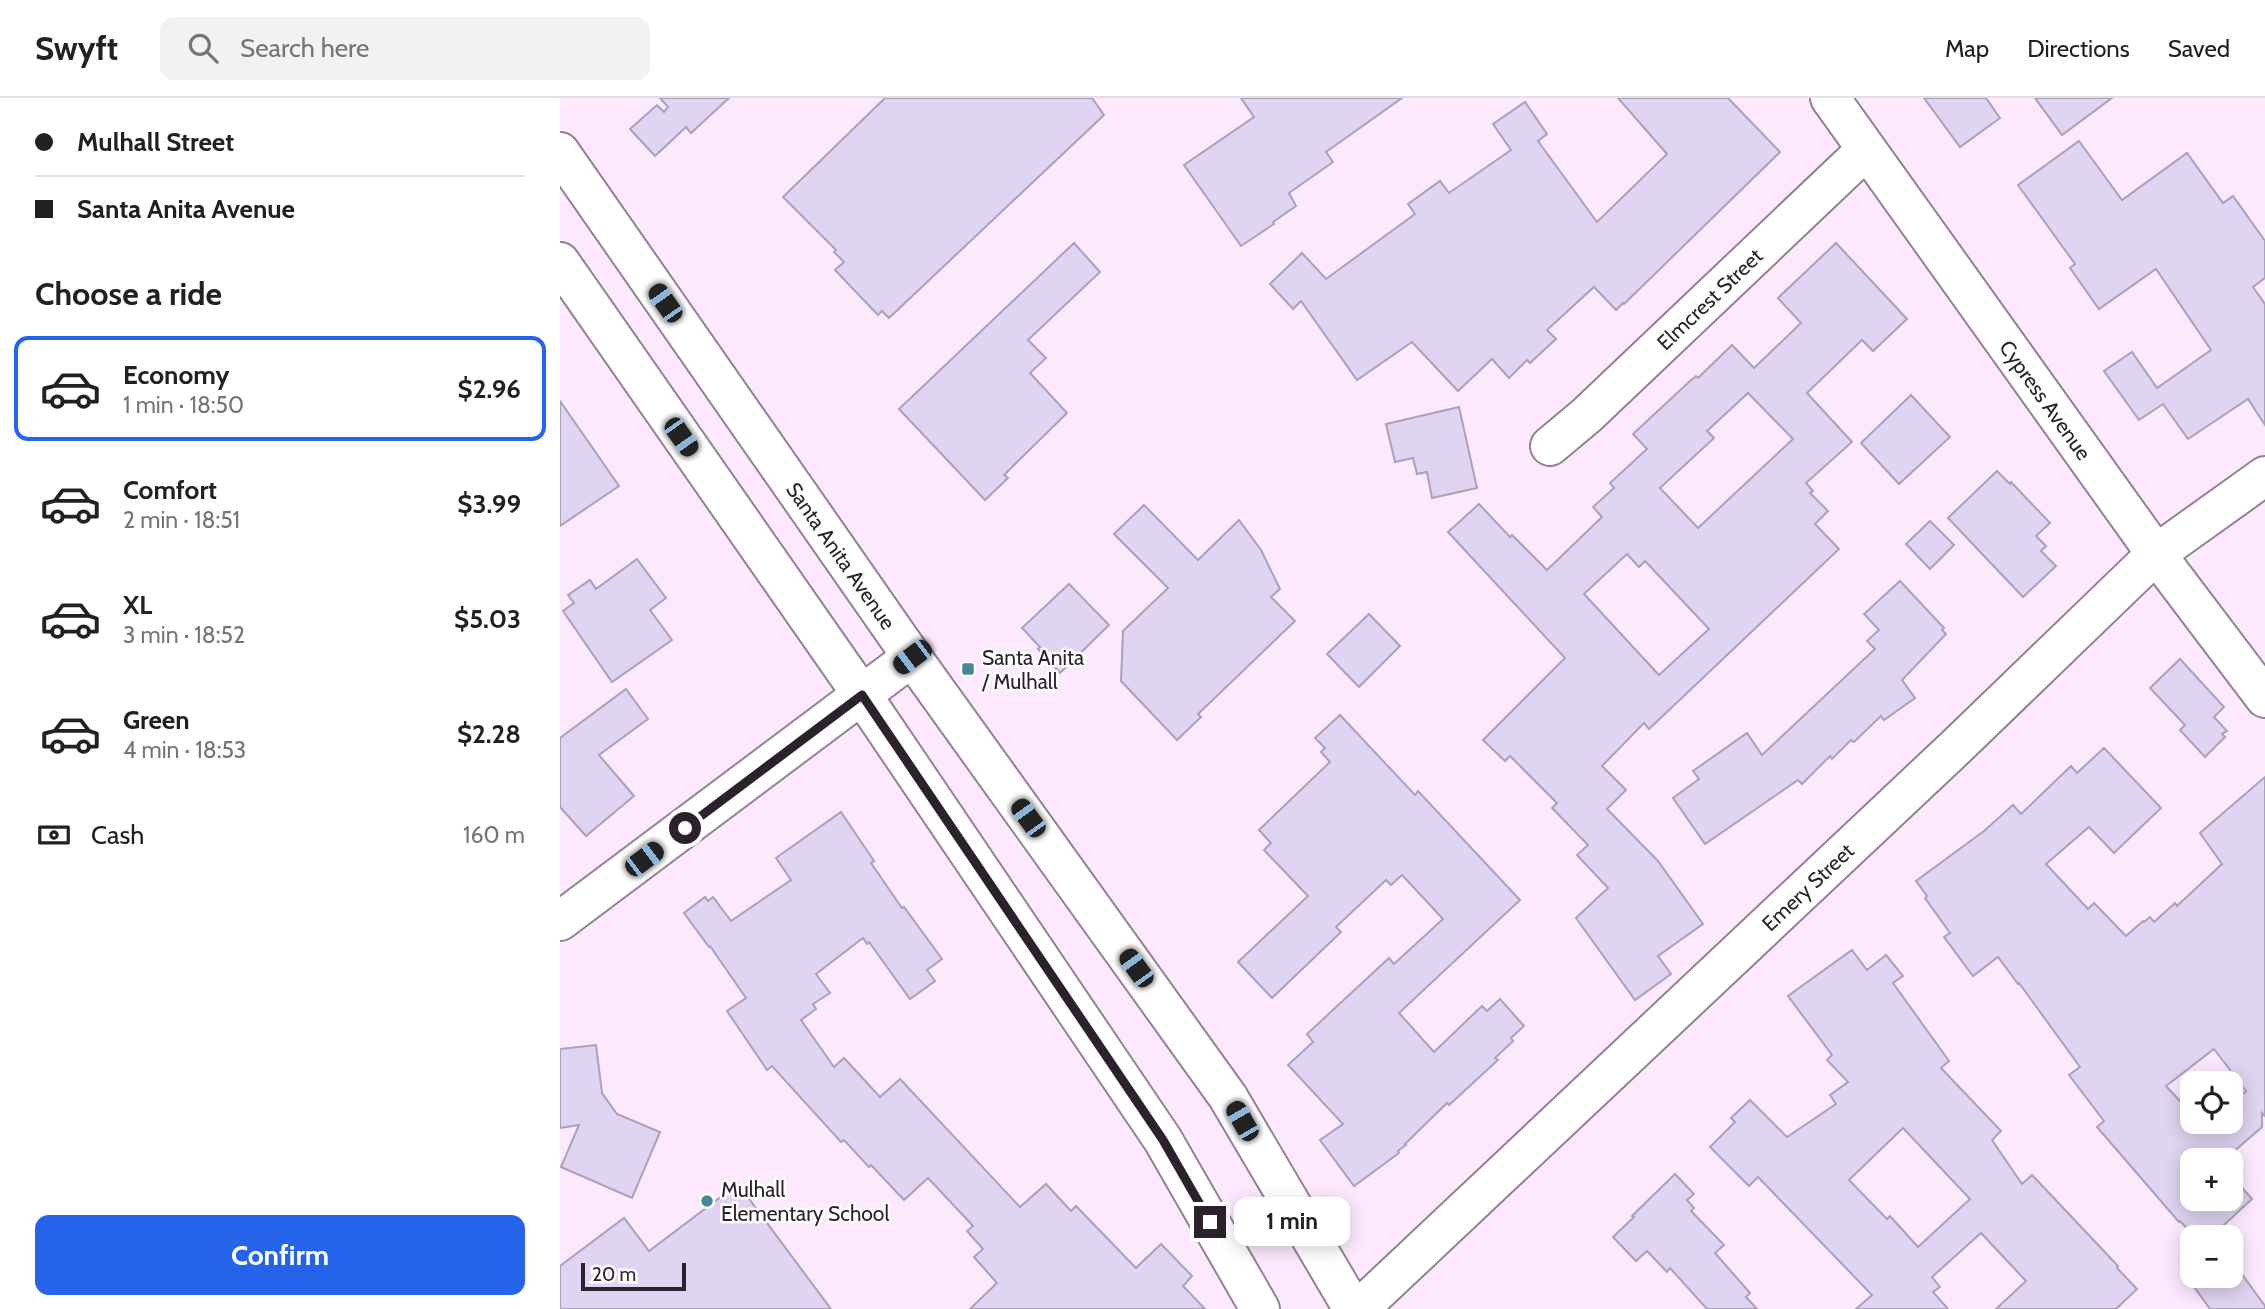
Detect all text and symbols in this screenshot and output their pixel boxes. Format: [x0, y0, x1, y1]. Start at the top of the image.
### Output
search box [160, 17, 650, 80]
text: Swyft [35, 28, 118, 68]
icon: search [184, 29, 222, 67]
text: Search here [240, 32, 369, 64]
text: Map [1945, 34, 1989, 63]
text: Directions [2027, 34, 2130, 63]
text: Saved [2168, 34, 2230, 63]
text: Mulhall Street [77, 126, 234, 158]
text: Santa Anita Avenue [77, 193, 295, 225]
street label: Elmcrest Street [1651, 243, 1767, 355]
text: Choose a ride [35, 274, 222, 313]
car [645, 280, 686, 326]
street label: Cypress Avenue [1995, 335, 2097, 465]
icon: car [39, 357, 102, 420]
text: Economy [123, 359, 229, 391]
text: $2.96 [458, 373, 521, 405]
text: 1 min · 18:50 [123, 391, 244, 419]
car [661, 414, 702, 460]
icon: car [39, 472, 102, 535]
text: Comfort [123, 474, 217, 506]
street label: Santa Anita Avenue [781, 477, 901, 634]
text: $3.99 [457, 488, 521, 520]
text: 2 min · 18:51 [123, 506, 240, 534]
icon: car [39, 587, 102, 650]
text: XL [123, 589, 152, 621]
text: $5.03 [454, 603, 521, 635]
text: 3 min · 18:52 [123, 621, 245, 649]
car [889, 636, 936, 678]
place label: Santa Anita / Mulhall [981, 645, 1084, 694]
marker: Santa Anita / Mulhall [960, 661, 976, 677]
icon: car [39, 702, 102, 765]
text: Green [123, 704, 190, 736]
text: $2.28 [457, 718, 521, 750]
text: 4 min · 18:53 [123, 736, 246, 764]
car [1008, 795, 1049, 841]
route start [669, 812, 701, 844]
icon: cash [35, 816, 73, 854]
text: Cash [91, 819, 144, 851]
text: 160 m [463, 821, 525, 849]
car [621, 838, 668, 880]
street label: Emery Street [1756, 838, 1859, 936]
car [1116, 945, 1157, 991]
map controls [2180, 1071, 2243, 1288]
button: locate [2180, 1071, 2243, 1134]
car [1223, 1098, 1262, 1144]
button: + [2180, 1148, 2243, 1211]
place label: Mulhall Elementary School [721, 1177, 889, 1226]
marker: Mulhall Elementary School [699, 1193, 715, 1209]
callout: 1 min [1234, 1198, 1350, 1246]
route end [1194, 1206, 1226, 1238]
text: 1 min [1266, 1207, 1318, 1235]
button: Confirm [35, 1215, 525, 1295]
button: − [2180, 1225, 2243, 1288]
scale bar [581, 1260, 686, 1292]
text: 20 m [592, 1263, 636, 1286]

